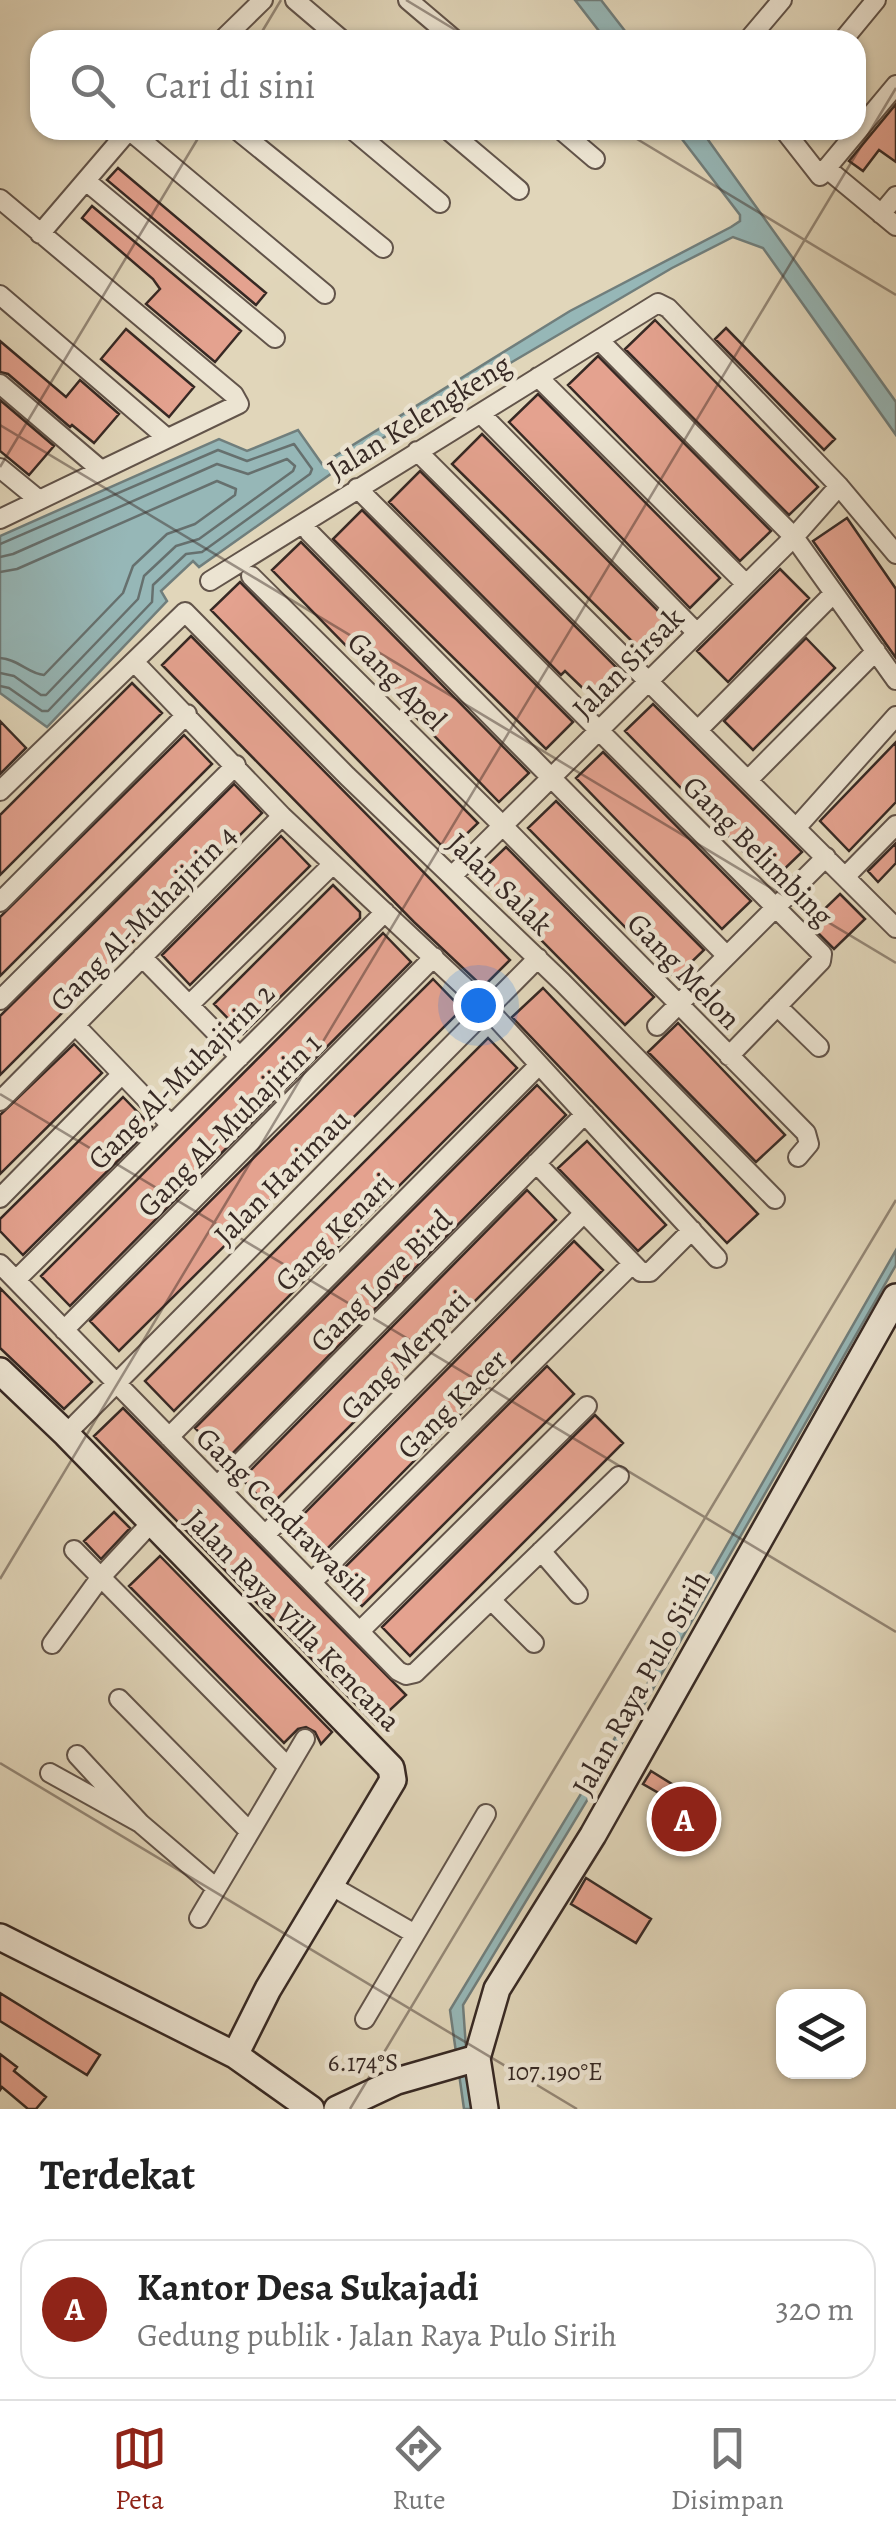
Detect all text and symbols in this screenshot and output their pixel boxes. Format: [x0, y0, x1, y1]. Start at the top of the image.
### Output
search box [30, 30, 866, 140]
icon: search [65, 58, 120, 113]
text: Cari di sini [145, 59, 315, 111]
street label: Jalan Kelengkeng [320, 345, 518, 489]
street label: Jalan Sirsak [563, 598, 693, 728]
street label: Gang Apel [339, 623, 455, 739]
street label: Gang Belimbing [674, 767, 842, 935]
street label: Gang Al-Muhajirin 4 [41, 816, 245, 1020]
street label: Jalan Salak [439, 824, 561, 944]
street label: Gang Melon [618, 904, 750, 1038]
street label: Gang Al-Muhajirin 2 [79, 974, 283, 1178]
your location [453, 980, 504, 1031]
street label: Gang Al-Muhajirin 1 [128, 1024, 330, 1226]
street label: Jalan Harimau [205, 1099, 360, 1254]
street label: Gang Kenari [266, 1164, 402, 1300]
street label: Gang Love Bird [301, 1200, 462, 1361]
street label: Gang Merpati [331, 1281, 479, 1429]
street label: Gang Kacer [388, 1340, 516, 1468]
street label: Gang Cendrawasih [187, 1418, 379, 1610]
street label: Jalan Raya Villa Kencana [176, 1500, 410, 1740]
street label: Jalan Raya Pulo Sirih [563, 1563, 719, 1803]
pin: A [652, 1782, 716, 1856]
map controls [776, 1989, 866, 2079]
button: layers [776, 1989, 866, 2079]
text: 6.174°S [328, 2046, 398, 2080]
text: 107.190°E [507, 2055, 603, 2089]
text: Terdekat [40, 2146, 195, 2203]
text: Kantor Desa Sukajadi [137, 2261, 479, 2313]
text: A [64, 2287, 85, 2331]
text: 320 m [775, 2287, 854, 2331]
text: Gedung publik · Jalan Raya Pulo Sirih [137, 2313, 617, 2357]
tab: Peta [112, 2421, 167, 2519]
tab: Rute [391, 2421, 446, 2519]
tab: Disimpan [671, 2421, 784, 2519]

